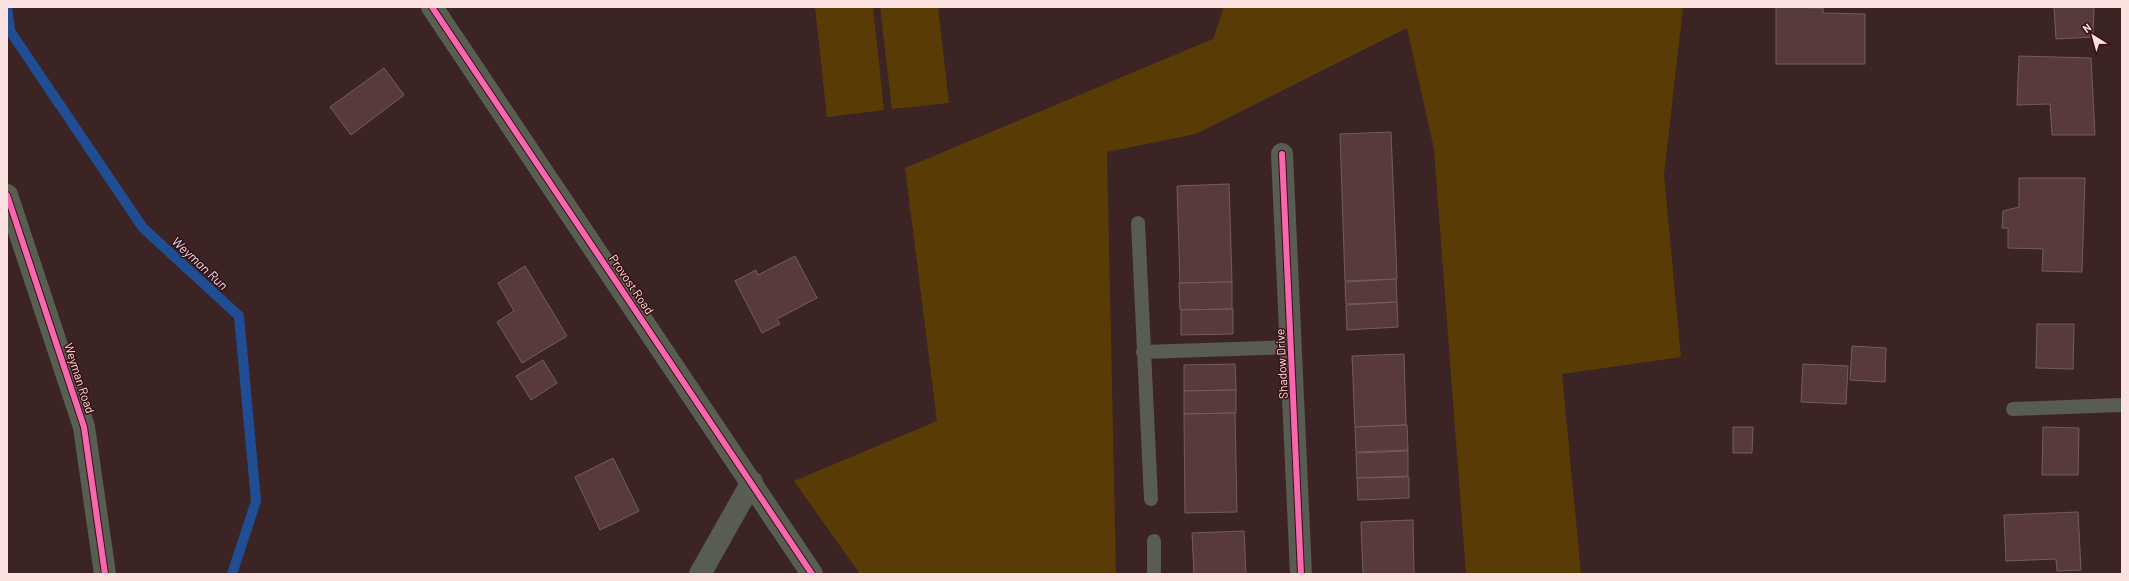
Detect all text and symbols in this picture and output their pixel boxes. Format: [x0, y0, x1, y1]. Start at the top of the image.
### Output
north arrow [2073, 16, 2113, 56]
text: N [2080, 20, 2094, 35]
water label: Weyman Run [169, 233, 231, 293]
street label: Provost Road [607, 252, 657, 316]
street label: Shadow Drive [1272, 329, 1290, 399]
street label: Weyman Road [62, 341, 98, 415]

